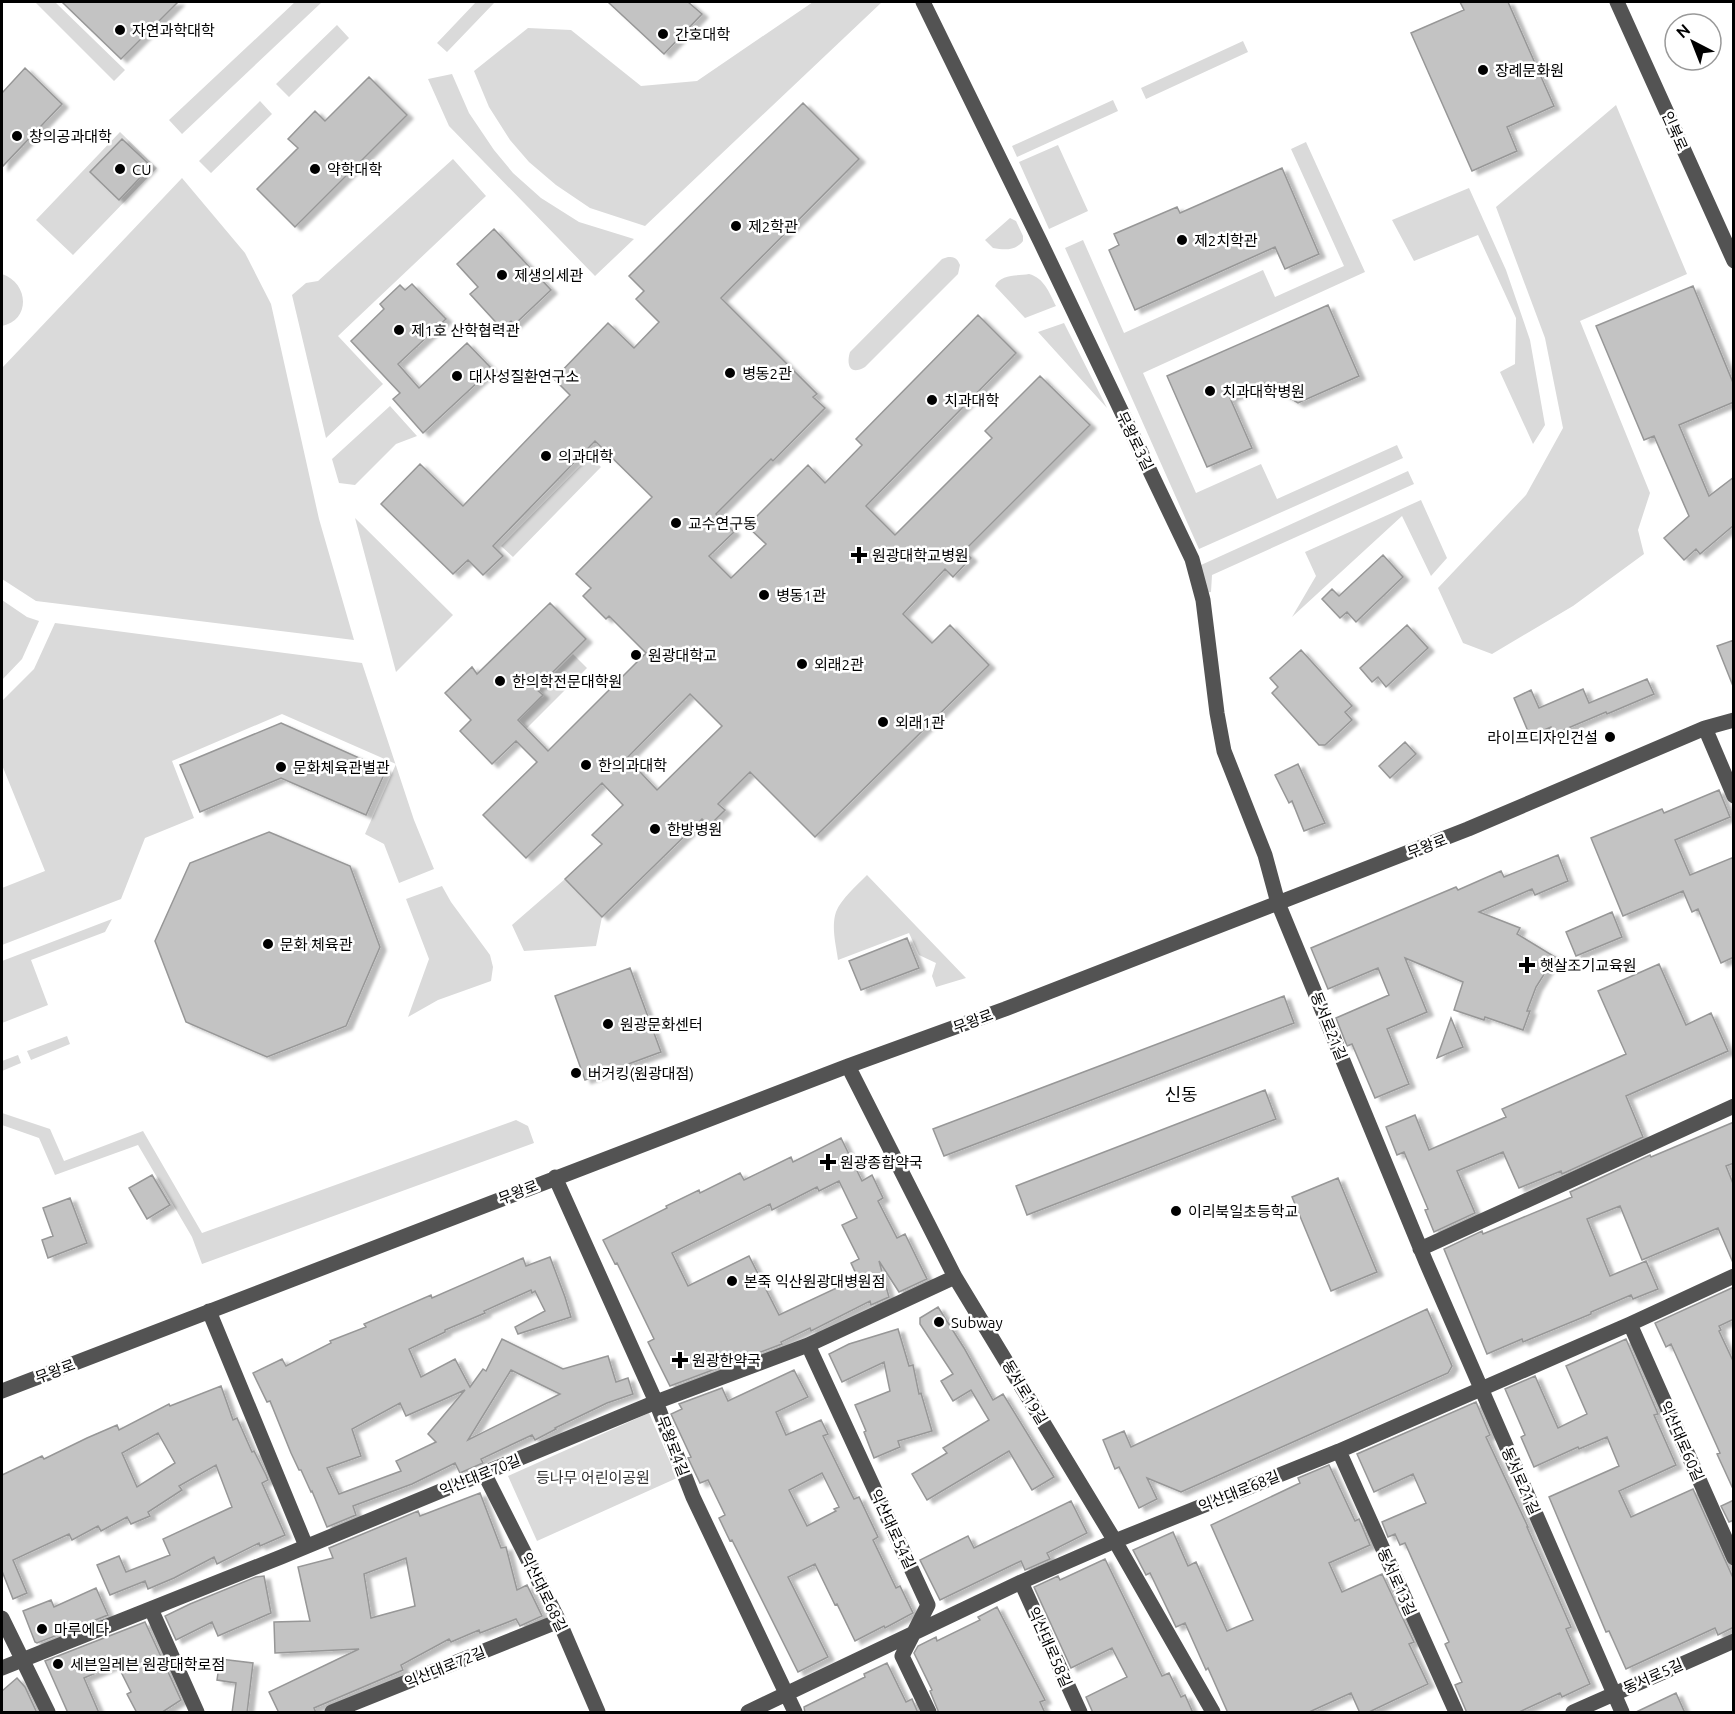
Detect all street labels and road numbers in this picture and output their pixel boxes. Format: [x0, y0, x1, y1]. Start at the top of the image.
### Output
street label: 인북로 [1659, 109, 1691, 153]
street label: 무왕로3길 [1113, 409, 1157, 473]
street label: 무왕로 [1405, 831, 1449, 861]
street label: 동서로21길 [1308, 989, 1350, 1063]
street label: 무왕로 [951, 1006, 995, 1036]
street label: 무왕로 [496, 1177, 540, 1207]
street label: 무왕로 [33, 1356, 77, 1386]
street label: 동서로19길 [999, 1357, 1051, 1427]
street label: 익산대로60길 [1657, 1398, 1707, 1484]
street label: 무왕로4길 [654, 1413, 692, 1479]
street label: 동서로21길 [1499, 1445, 1543, 1517]
street label: 익산대로70길 [437, 1451, 523, 1499]
street label: 익산대로68길 [1196, 1467, 1282, 1515]
street label: 익산대로54길 [867, 1486, 919, 1572]
street label: 동서로13길 [1375, 1546, 1419, 1618]
street label: 익산대로68길 [518, 1550, 570, 1634]
street label: 익산대로58길 [1025, 1604, 1075, 1690]
street label: 익산대로72길 [402, 1643, 488, 1691]
street label: 동서로5길 [1620, 1655, 1686, 1697]

